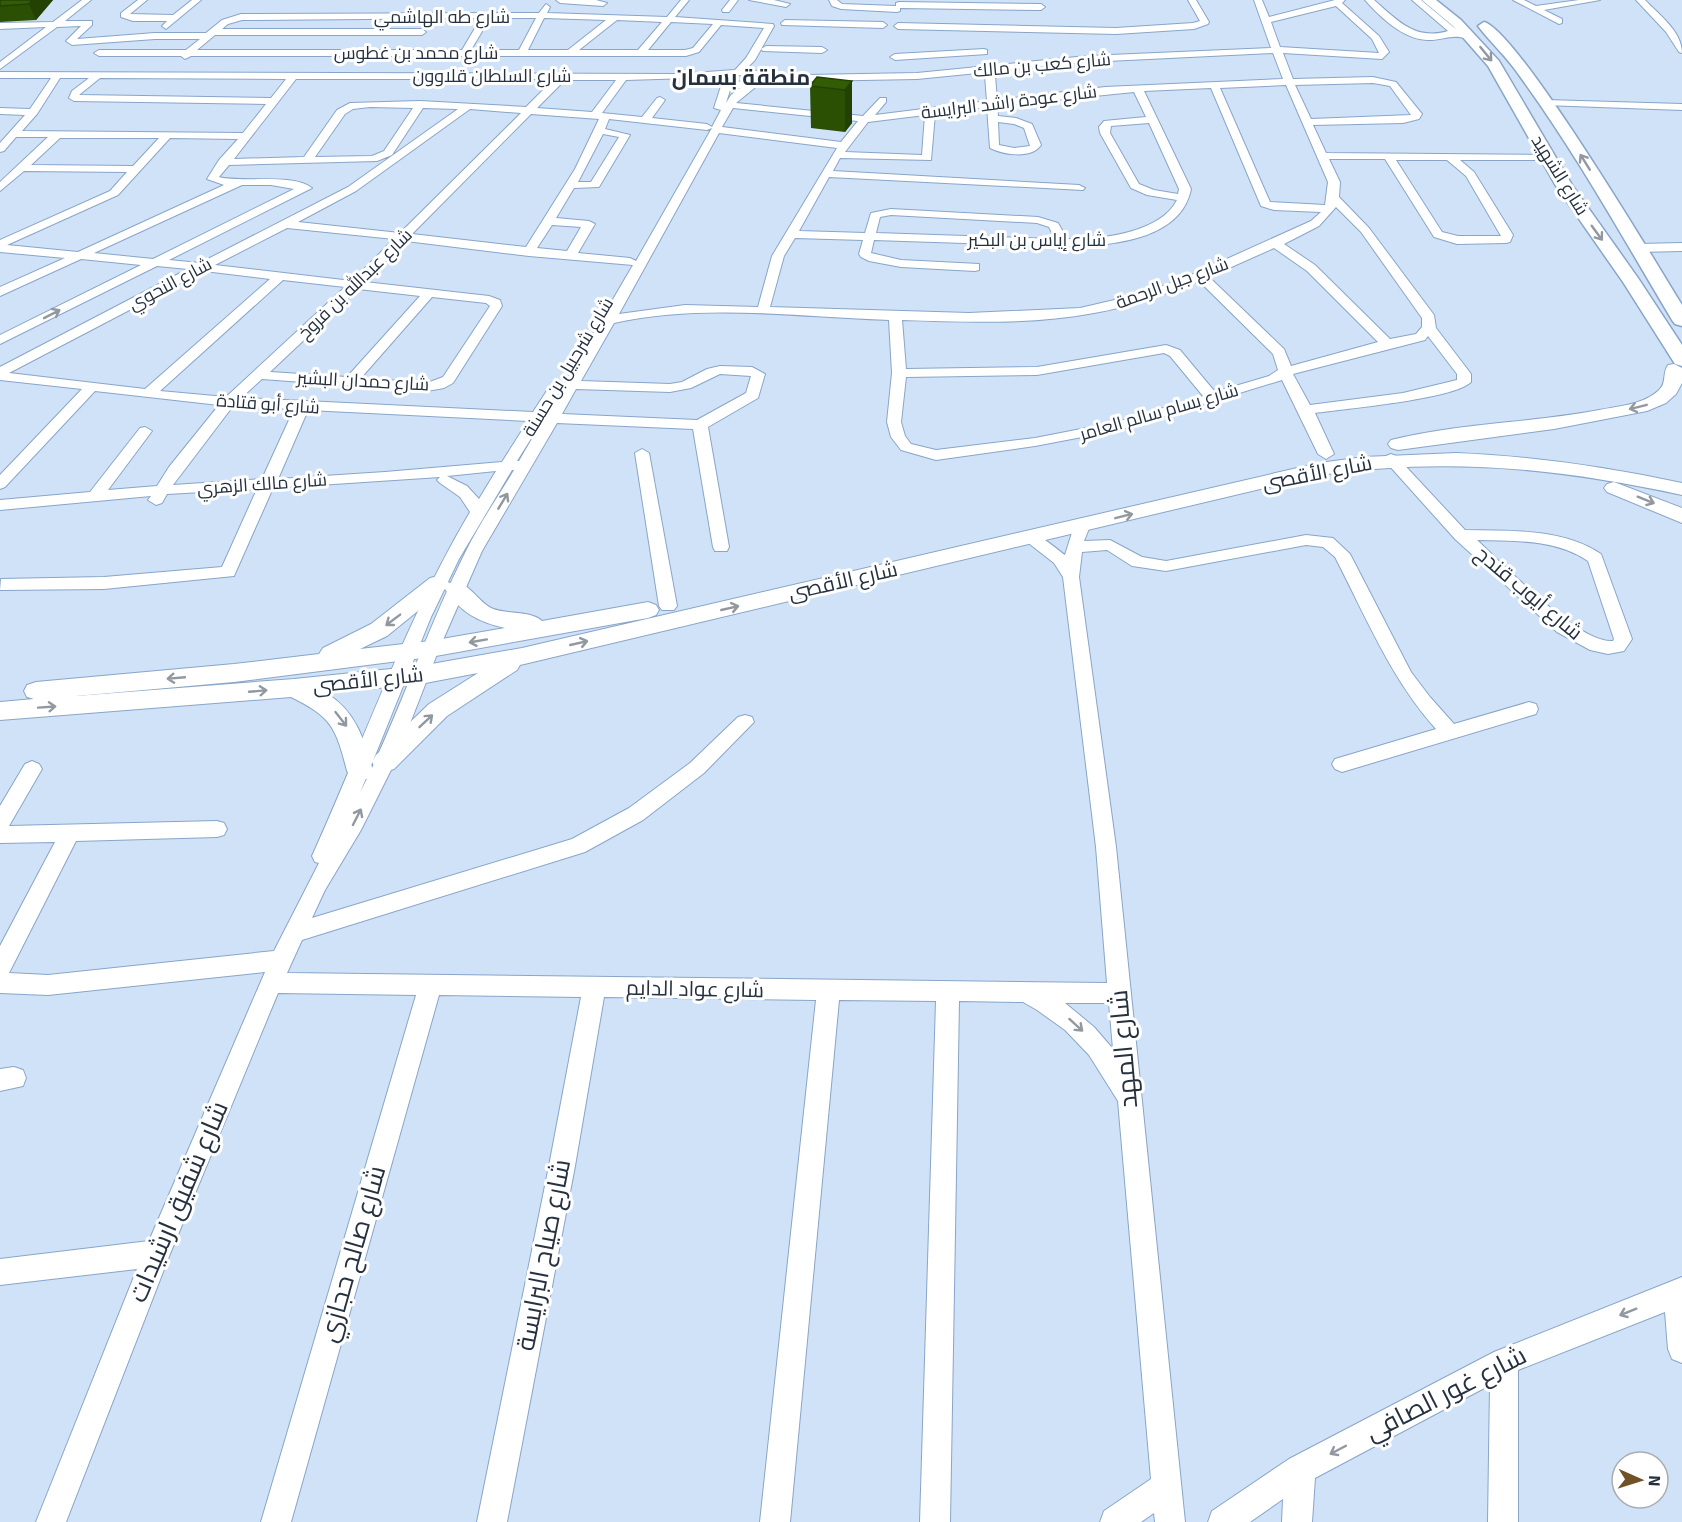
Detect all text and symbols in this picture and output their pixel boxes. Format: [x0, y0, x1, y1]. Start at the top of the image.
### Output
street label: شارع طه الهاشمي [374, 6, 510, 31]
street label: شارع محمد بن غطوس [334, 42, 498, 65]
one-way arrow [1479, 46, 1493, 61]
street label: شارع كعب بن مالك [972, 48, 1112, 83]
district label: منطقة بسمان [672, 64, 810, 91]
street label: شارع السلطان قلاوون [413, 65, 571, 88]
street label: شارع عودة راشد البرايسة [920, 80, 1098, 125]
street label: شارع الشهيد [1526, 131, 1593, 220]
one-way arrow [1579, 154, 1592, 171]
street label: شارع عبدالله بن فروخ [293, 223, 417, 345]
one-way arrow [1590, 224, 1603, 240]
street label: شارع إياس بن البكير [967, 229, 1106, 252]
street label: شارع جبل الرحمة [1113, 252, 1232, 315]
street label: شارع النحوي [125, 253, 217, 318]
street label: شارع شرحبيل بن حسنة [518, 293, 619, 441]
one-way arrow [43, 308, 60, 320]
street label: شارع حمدان البشير [295, 366, 430, 396]
street label: شارع بسام سالم العامر [1076, 379, 1241, 446]
street label: شارع أبو قتادة [216, 389, 320, 420]
one-way arrow [1629, 401, 1648, 413]
street label: شارع الأقصى [1260, 450, 1374, 497]
street label: شارع مالك الزهري [196, 468, 328, 503]
one-way arrow [498, 493, 510, 510]
one-way arrow [1637, 495, 1655, 506]
one-way arrow [1114, 510, 1133, 522]
street label: شارع أيوب قندح [1469, 541, 1588, 646]
street label: شارع الأقصى [786, 556, 900, 607]
one-way arrow [720, 601, 739, 613]
one-way arrow [385, 613, 401, 626]
one-way arrow [468, 635, 488, 646]
one-way arrow [568, 637, 588, 648]
street label: شارع الأقصى [311, 661, 425, 700]
one-way arrow [166, 673, 186, 684]
one-way arrow [247, 685, 267, 696]
one-way arrow [37, 702, 57, 713]
one-way arrow [334, 711, 347, 727]
one-way arrow [419, 714, 434, 728]
one-way arrow [352, 809, 364, 827]
street label: شارع عواد الدايم [626, 975, 764, 1004]
street label: شارع المهد [1103, 988, 1145, 1110]
one-way arrow [1068, 1018, 1083, 1032]
street label: شارع شفيق ارشيدات [122, 1097, 236, 1307]
street label: شارع صياح البرايسة [510, 1157, 578, 1353]
street label: شارع صالح حجازي [313, 1162, 396, 1347]
one-way arrow [1619, 1308, 1637, 1319]
street label: شارع غور الصافي [1360, 1340, 1534, 1452]
one-way arrow [1330, 1444, 1347, 1456]
north arrow [1610, 1450, 1670, 1510]
text: N [1644, 1475, 1664, 1487]

